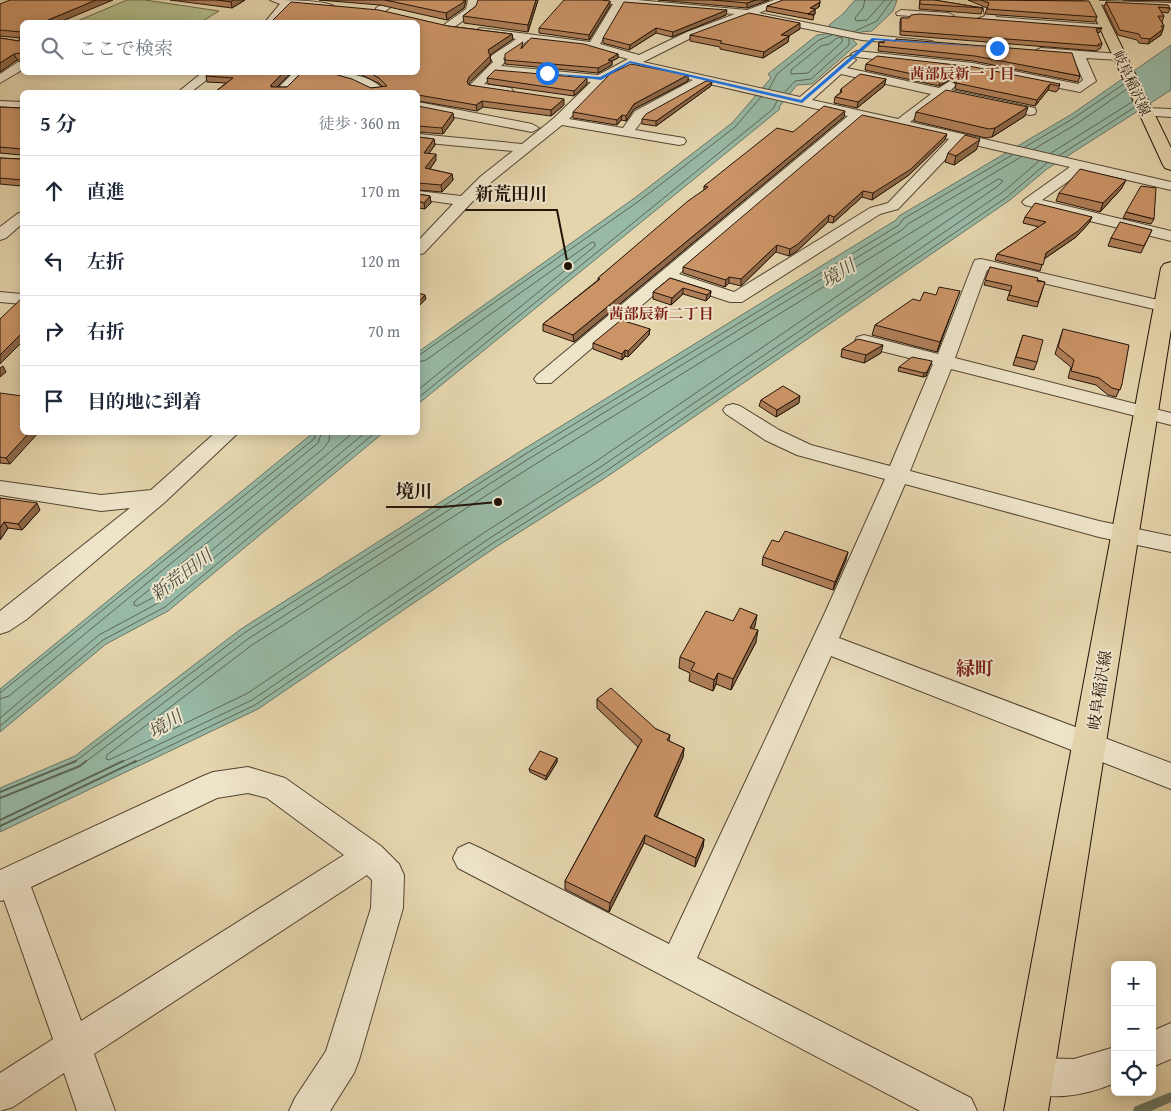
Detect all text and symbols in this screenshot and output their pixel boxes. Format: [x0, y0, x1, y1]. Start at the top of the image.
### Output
search box [20, 20, 420, 75]
icon: search [38, 34, 66, 62]
text: ここで検索 [78, 34, 173, 62]
route end [986, 37, 1009, 60]
street label: 岐阜稲沢線 [1108, 47, 1156, 119]
route start [536, 62, 559, 85]
district label: 茜部辰新一丁目 [909, 63, 1015, 84]
text: 5 分 [40, 108, 77, 139]
text: 徒歩 · 360 m [319, 111, 400, 135]
icon: ahead [40, 177, 68, 205]
text: 直進 [87, 177, 125, 205]
callout: 新荒田川 [465, 177, 557, 210]
text: 170 m [360, 179, 400, 203]
text: 新荒田川 [475, 180, 547, 207]
icon: left [40, 247, 68, 275]
text: 左折 [87, 247, 125, 275]
text: 120 m [360, 249, 400, 273]
water label: 境川 [816, 251, 862, 294]
district label: 茜部辰新二丁目 [608, 303, 714, 324]
icon: right [40, 317, 68, 345]
text: 右折 [87, 317, 125, 345]
text: 70 m [368, 319, 400, 343]
icon: arrive [40, 387, 68, 415]
text: 目的地に到着 [87, 387, 201, 415]
callout: 境川 [386, 474, 442, 507]
text: 境川 [396, 477, 432, 504]
water label: 新荒田川 [144, 541, 219, 607]
street label: 岐阜稲沢線 [1081, 649, 1117, 731]
district label: 緑町 [956, 654, 994, 682]
water label: 境川 [143, 702, 189, 745]
map controls [1111, 961, 1156, 1096]
button: + [1111, 961, 1156, 1006]
button: − [1111, 1006, 1156, 1051]
button: locate [1111, 1051, 1156, 1096]

